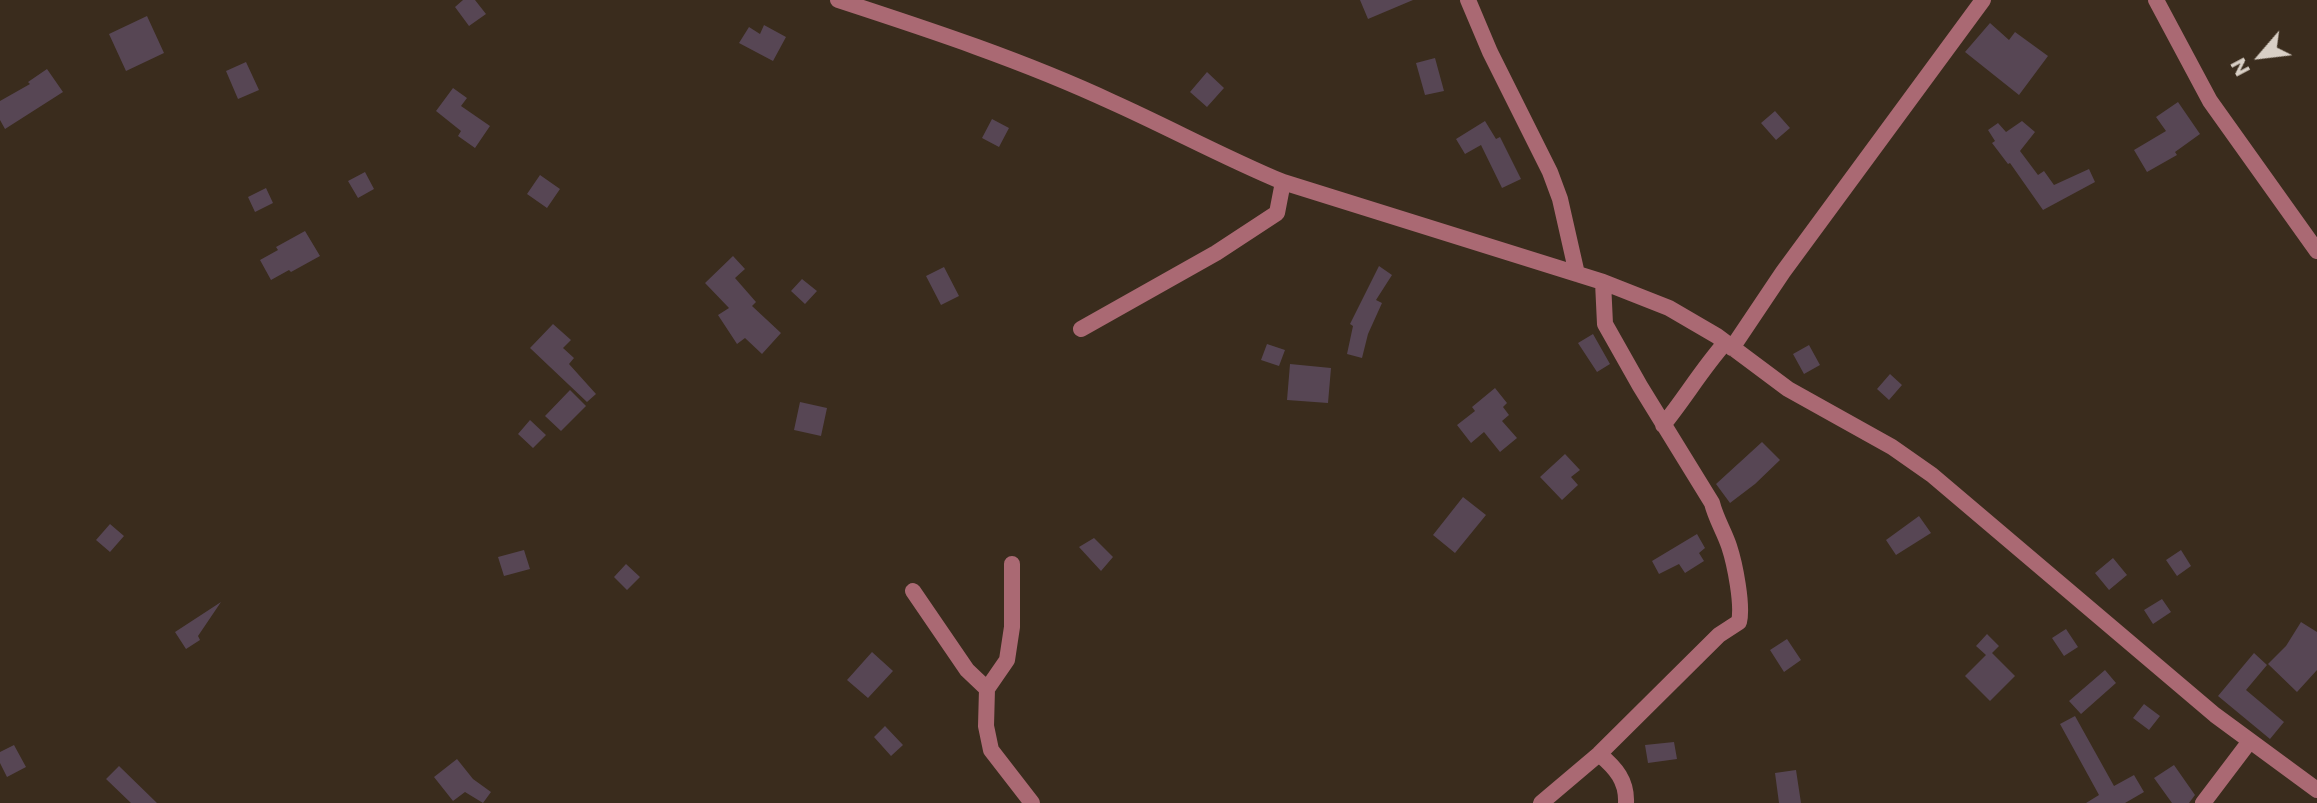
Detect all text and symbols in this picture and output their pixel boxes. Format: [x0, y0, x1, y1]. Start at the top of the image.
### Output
north arrow [2221, 16, 2301, 96]
text: N [2224, 54, 2255, 81]

